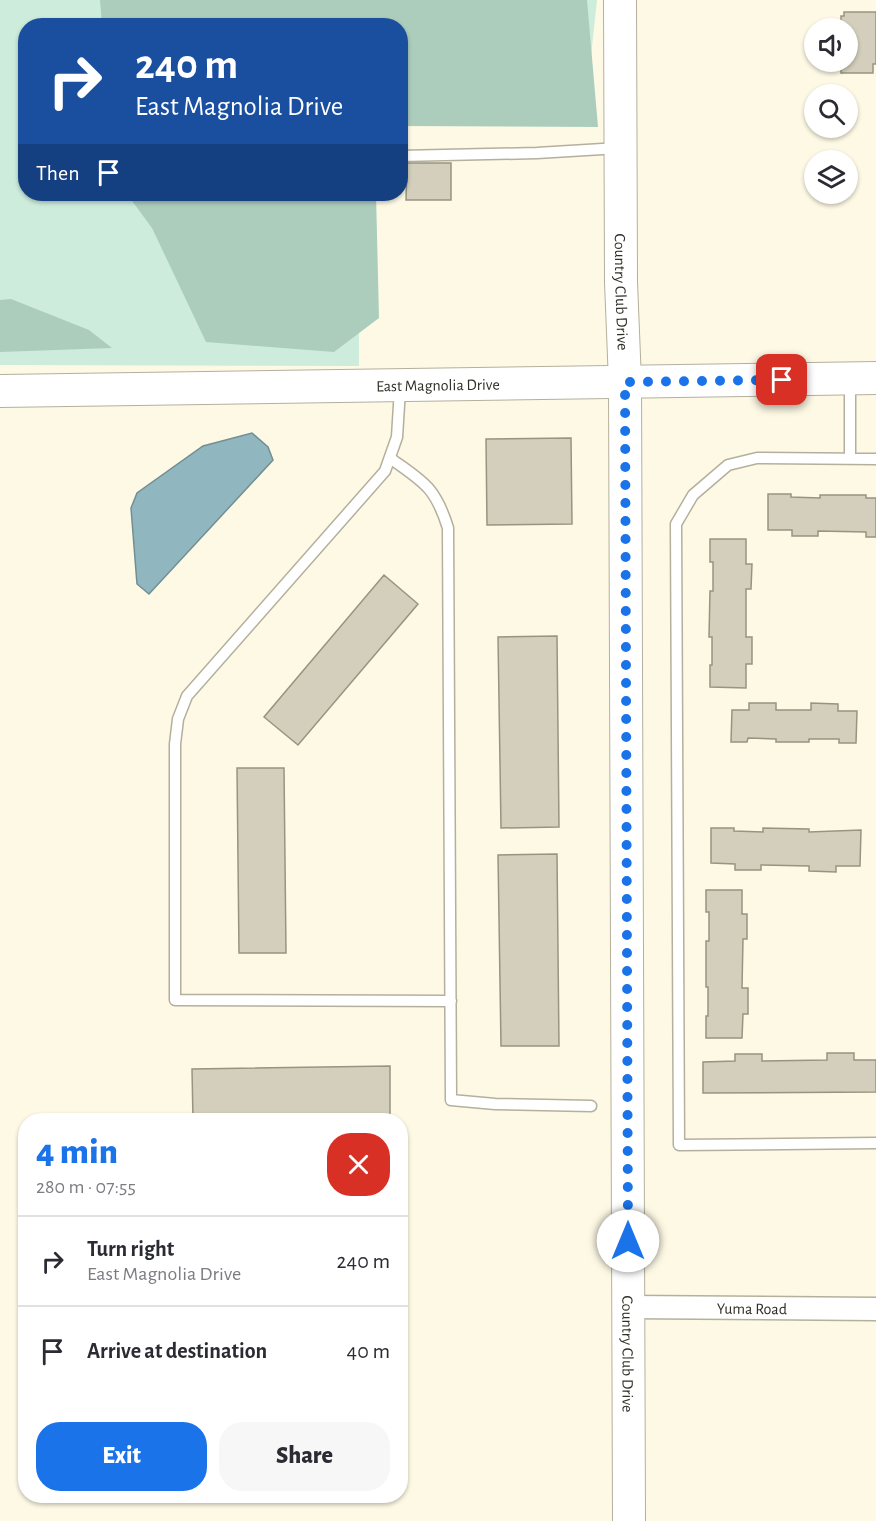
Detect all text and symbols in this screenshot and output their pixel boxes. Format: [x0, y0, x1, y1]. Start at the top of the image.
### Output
map controls [804, 18, 858, 204]
button: sound [804, 18, 858, 72]
icon: right [36, 42, 114, 120]
text: 240 m [135, 44, 238, 86]
button: search [804, 84, 858, 138]
text: East Magnolia Drive [135, 93, 343, 120]
button: layers [804, 150, 858, 204]
icon: arrive [92, 156, 125, 189]
text: Then [36, 162, 80, 184]
street label: Country Club Drive [611, 234, 631, 351]
pin [756, 354, 807, 405]
icon: arrive [765, 363, 798, 396]
street label: East Magnolia Drive [376, 377, 500, 394]
button: close [327, 1133, 390, 1196]
text: 4 min [36, 1134, 118, 1170]
text: 280 m · 07:55 [36, 1177, 136, 1197]
position arrow [596, 1209, 660, 1273]
text: Turn right [87, 1238, 174, 1260]
icon: right [36, 1245, 69, 1278]
text: 240 m [337, 1250, 390, 1272]
text: East Magnolia Drive [87, 1264, 241, 1284]
street label: Country Club Drive [618, 1296, 636, 1412]
street label: Yuma Road [717, 1301, 787, 1317]
icon: arrive [36, 1335, 69, 1368]
text: Arrive at destination [87, 1340, 267, 1362]
text: 40 m [347, 1340, 390, 1362]
button: Exit [36, 1422, 207, 1491]
button: Share [219, 1422, 390, 1491]

